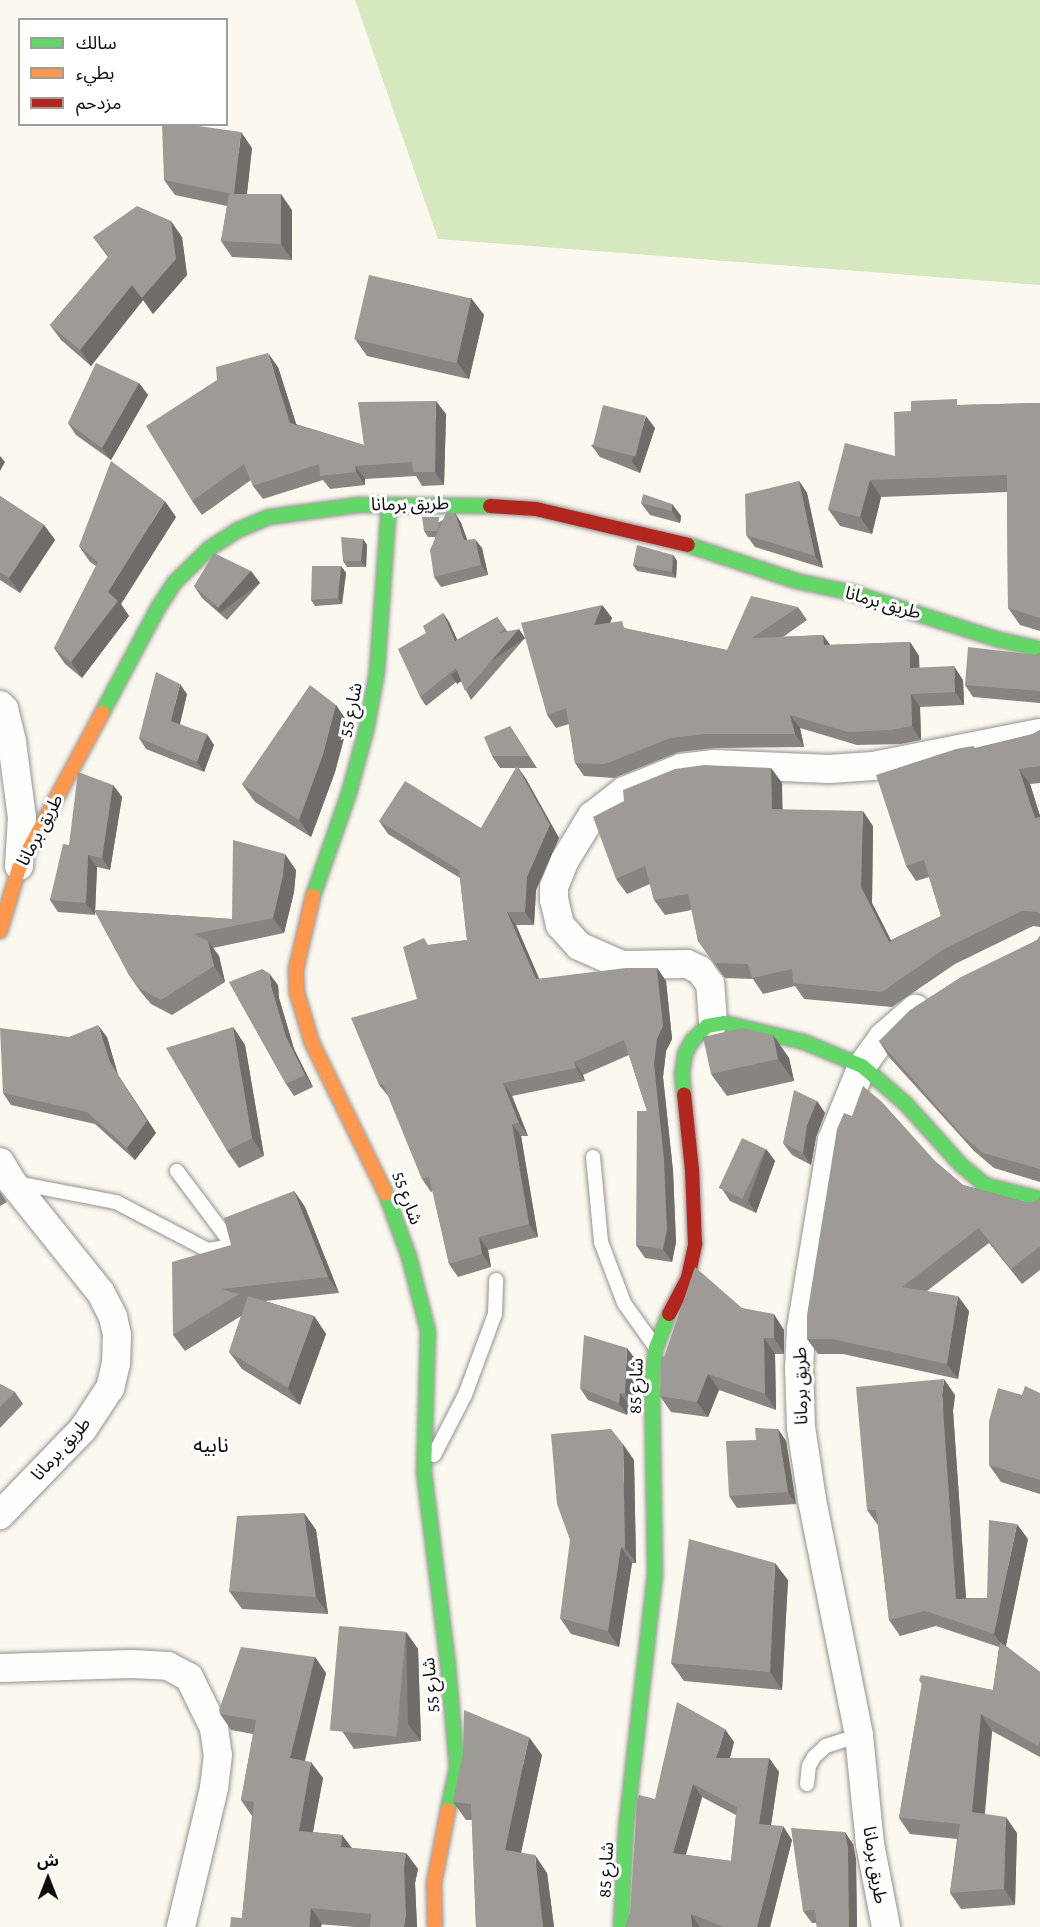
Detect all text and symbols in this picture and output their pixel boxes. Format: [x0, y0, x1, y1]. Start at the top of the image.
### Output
legend [18, 18, 228, 126]
text: سالك [76, 33, 117, 53]
text: بطيء [76, 63, 114, 83]
text: مزدحم [76, 93, 121, 113]
street label: طريق برمانا [371, 493, 449, 515]
street label: طريق برمانا [842, 582, 924, 624]
street label: شارع 55 [335, 681, 367, 739]
street label: طريق برمانا [12, 790, 68, 870]
street label: شارع 55 [387, 1168, 427, 1228]
street label: طريق برمانا [790, 1347, 812, 1425]
street label: شارع 85 [624, 1357, 648, 1415]
street label: طريق برمانا [27, 1413, 95, 1485]
district label: نابيه [193, 1432, 229, 1458]
street label: شارع 55 [417, 1656, 445, 1714]
street label: طريق برمانا [858, 1825, 892, 1905]
street label: شارع 85 [594, 1841, 618, 1899]
north arrow [18, 1849, 78, 1909]
text: ش [37, 1852, 59, 1869]

